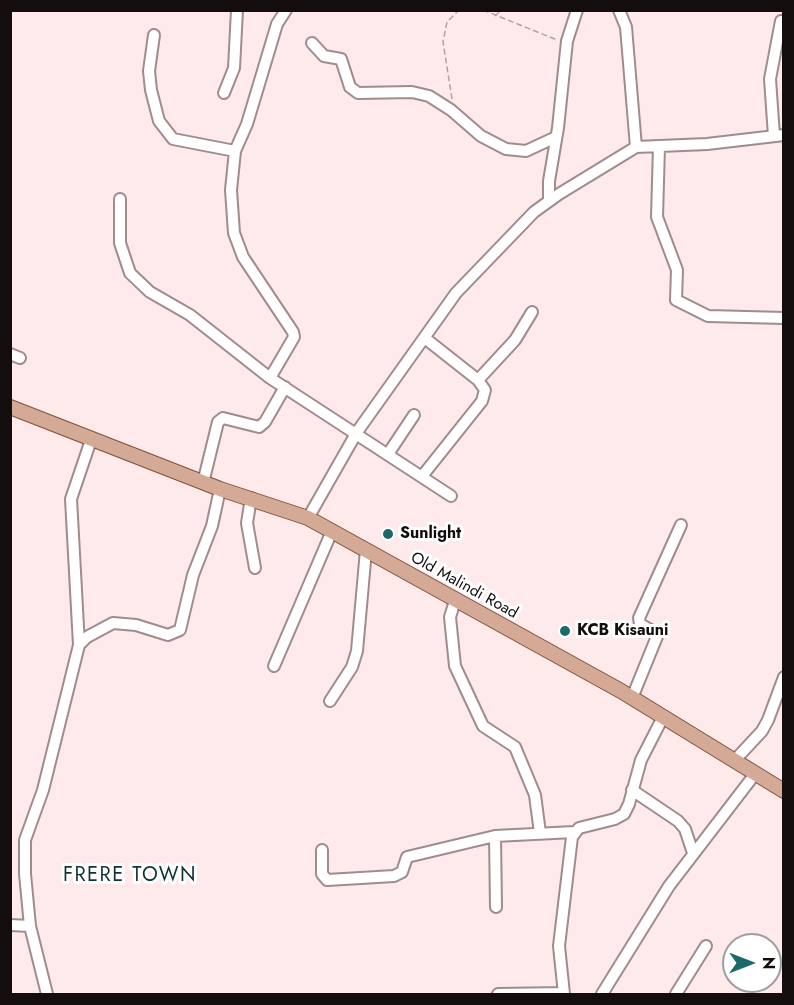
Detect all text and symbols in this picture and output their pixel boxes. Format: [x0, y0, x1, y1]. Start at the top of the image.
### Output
place label: Sunlight [400, 524, 461, 544]
marker: Sunlight [381, 527, 395, 541]
street label: Old Malindi Road [407, 549, 521, 623]
place label: KCB Kisauni [577, 621, 668, 641]
marker: KCB Kisauni [558, 624, 572, 638]
district label: FRERE TOWN [63, 864, 197, 888]
north arrow [722, 933, 782, 993]
text: N [757, 957, 780, 969]

